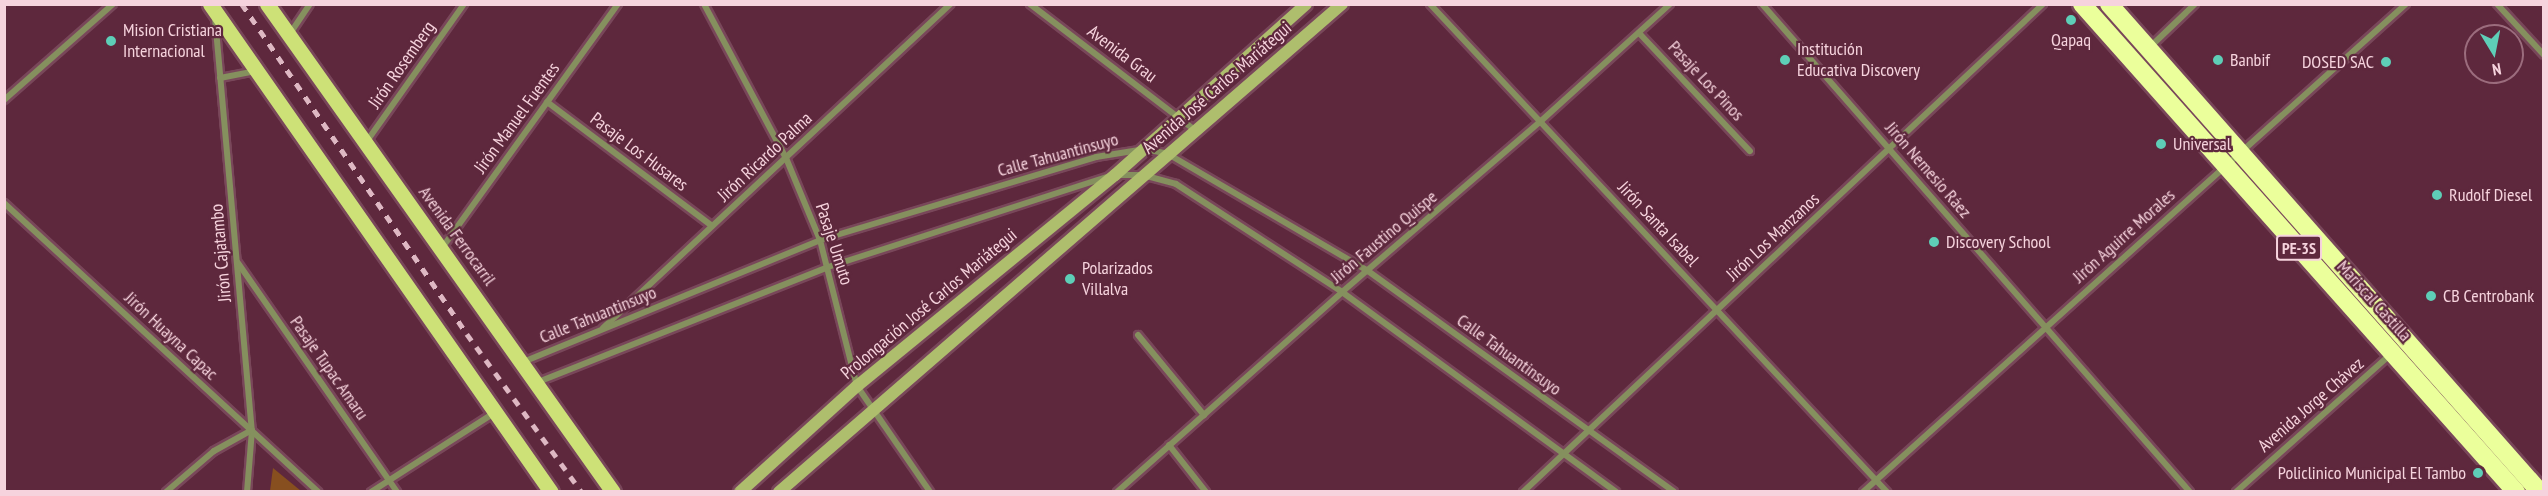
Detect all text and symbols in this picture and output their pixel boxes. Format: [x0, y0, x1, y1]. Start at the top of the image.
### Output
marker: Qapaq [2064, 13, 2078, 27]
street label: Jirón Rosemberg [364, 17, 440, 113]
street label: Avenida José Carlos Mariátegui [1138, 17, 1296, 159]
place label: Mision Cristiana Internacional [123, 20, 222, 63]
street label: Avenida Grau [1083, 21, 1161, 87]
north arrow [2464, 24, 2524, 84]
place label: Qapaq [2051, 29, 2091, 51]
marker: Mision Cristiana Internacional [104, 34, 118, 48]
street label: Pasaje Los Pinos [1664, 37, 1748, 125]
place label: Institución Educativa Discovery [1797, 39, 1920, 82]
place label: Banbif [2230, 49, 2270, 71]
place label: DOSED SAC [2302, 51, 2374, 73]
marker: Institución Educativa Discovery [1778, 53, 1792, 67]
marker: Banbif [2211, 53, 2225, 67]
marker: DOSED SAC [2379, 55, 2393, 69]
street label: Jirón Manuel Fuentes [470, 58, 564, 178]
text: N [2491, 59, 2503, 80]
street label: Pasaje Los Husares [586, 108, 692, 196]
street label: Jirón Ricardo Palma [713, 108, 817, 206]
street label: Jirón Nemesio Ráez [1880, 118, 1976, 222]
street label: Calle Tahuantinsuyo [995, 128, 1121, 182]
place label: Universal [2173, 133, 2231, 155]
marker: Universal [2154, 137, 2168, 151]
street label: Jirón Santa Isabel [1613, 177, 1703, 271]
street label: Avenida Ferrocarril [414, 182, 500, 290]
street label: Jirón Aguirre Morales [2068, 184, 2180, 288]
place label: Rudolf Diesel [2449, 184, 2532, 206]
street label: Jirón Faustino Quispe [1326, 186, 1442, 288]
marker: Rudolf Diesel [2430, 188, 2444, 202]
street label: Jirón Los Manzanos [1722, 189, 1824, 285]
street label: Pasaje Umuto [811, 200, 857, 288]
street label: Jirón Cajatambo [206, 203, 236, 303]
street label: Prolongación José Carlos Mariátegui [837, 224, 1021, 384]
place label: Discovery School [1946, 231, 2051, 253]
marker: Discovery School [1927, 235, 1941, 249]
road number: PE-3S [2275, 235, 2323, 261]
street label: Mariscal Castilla [2332, 256, 2416, 346]
place label: Polarizados Villalva [1082, 258, 1153, 300]
marker: Polarizados Villalva [1063, 272, 1077, 286]
street label: Calle Tahuantinsuyo [536, 282, 660, 348]
place label: CB Centrobank [2443, 285, 2534, 307]
street label: Jirón Huayna Capac [120, 287, 222, 385]
marker: CB Centrobank [2424, 289, 2438, 303]
street label: Calle Tahuantinsuyo [1452, 310, 1566, 400]
street label: Pasaje Tupac Amaru [285, 311, 373, 425]
street label: Avenida Jorge Chávez [2254, 353, 2368, 457]
place label: Policlinico Municipal El Tambo [2277, 462, 2466, 484]
marker: Policlinico Municipal El Tambo [2471, 466, 2485, 480]

